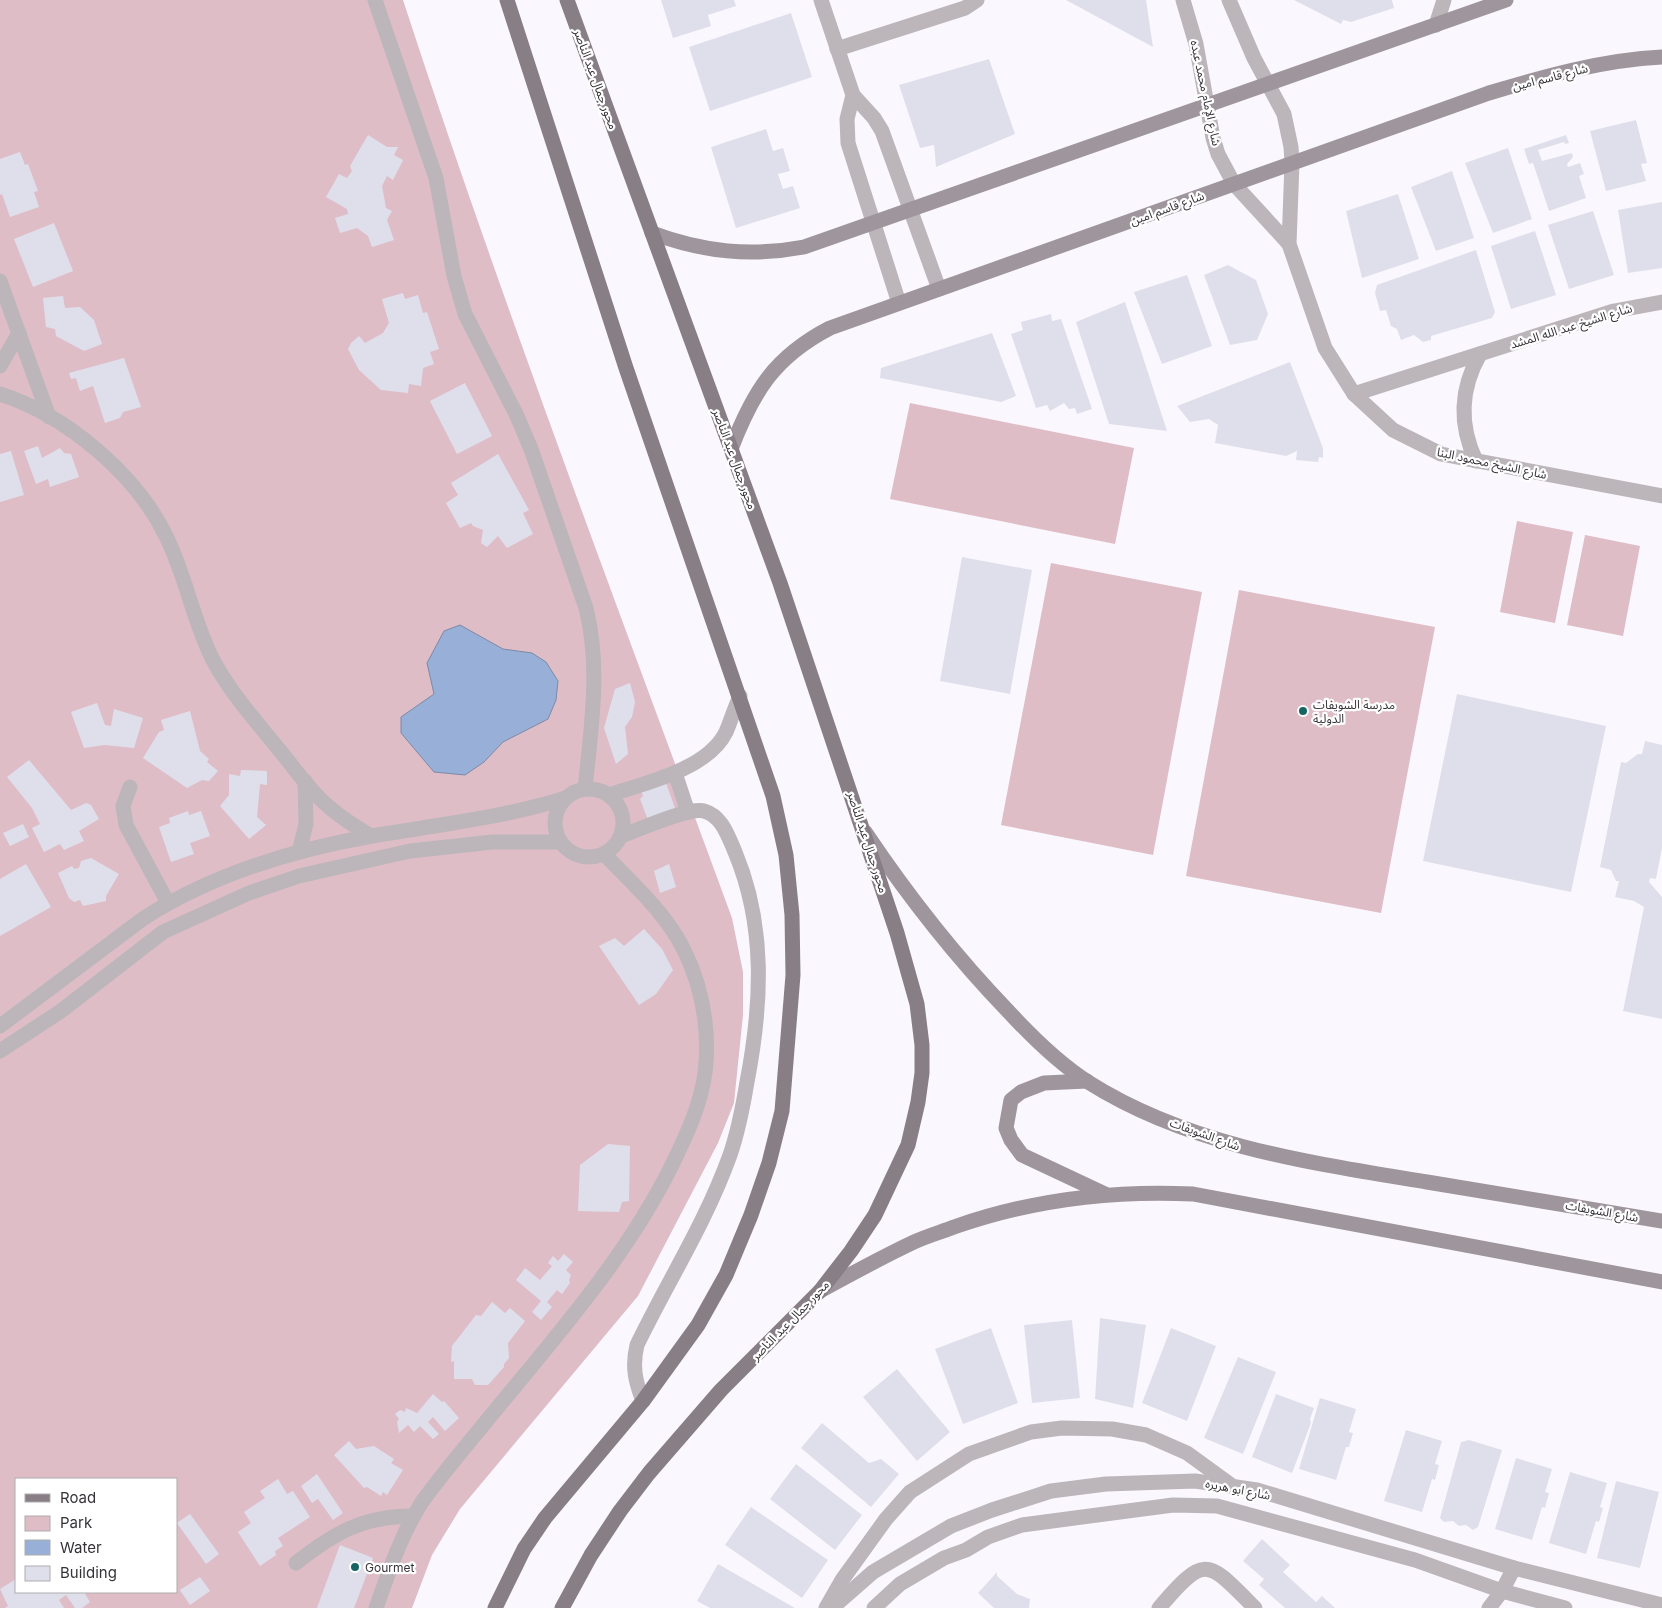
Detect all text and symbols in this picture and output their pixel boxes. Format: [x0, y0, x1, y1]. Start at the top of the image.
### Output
street label: محور جمال عبد الناصر [571, 26, 621, 131]
street label: شارع الإمام محمد عبده [1186, 39, 1225, 148]
street label: شارع قاسم امين [1511, 60, 1590, 96]
street label: شارع قاسم امين [1128, 188, 1207, 230]
street label: شارع الشيخ عبد الله المشد [1508, 300, 1634, 354]
street label: محور جمال عبد الناصر [710, 406, 760, 511]
street label: شارع الشيخ محمود البنا [1435, 444, 1548, 484]
place label: مدرسة الشويفات الدولية [1313, 697, 1395, 726]
marker: مدرسة الشويفات الدولية [1297, 705, 1309, 717]
street label: محور جمال عبد الناصر [844, 788, 891, 895]
street label: شارع الشويفات [1167, 1114, 1242, 1156]
street label: شارع الشويفات [1564, 1197, 1640, 1227]
street label: محور جمال عبد الناصر [747, 1277, 832, 1364]
street label: شارع ابو هريره [1204, 1475, 1272, 1505]
legend [15, 1478, 178, 1593]
text: Road [60, 1488, 96, 1507]
text: Park [60, 1513, 93, 1532]
text: Water [60, 1538, 102, 1557]
place label: Gourmet [365, 1560, 414, 1575]
marker: Gourmet [349, 1561, 361, 1573]
text: Building [60, 1563, 117, 1582]

